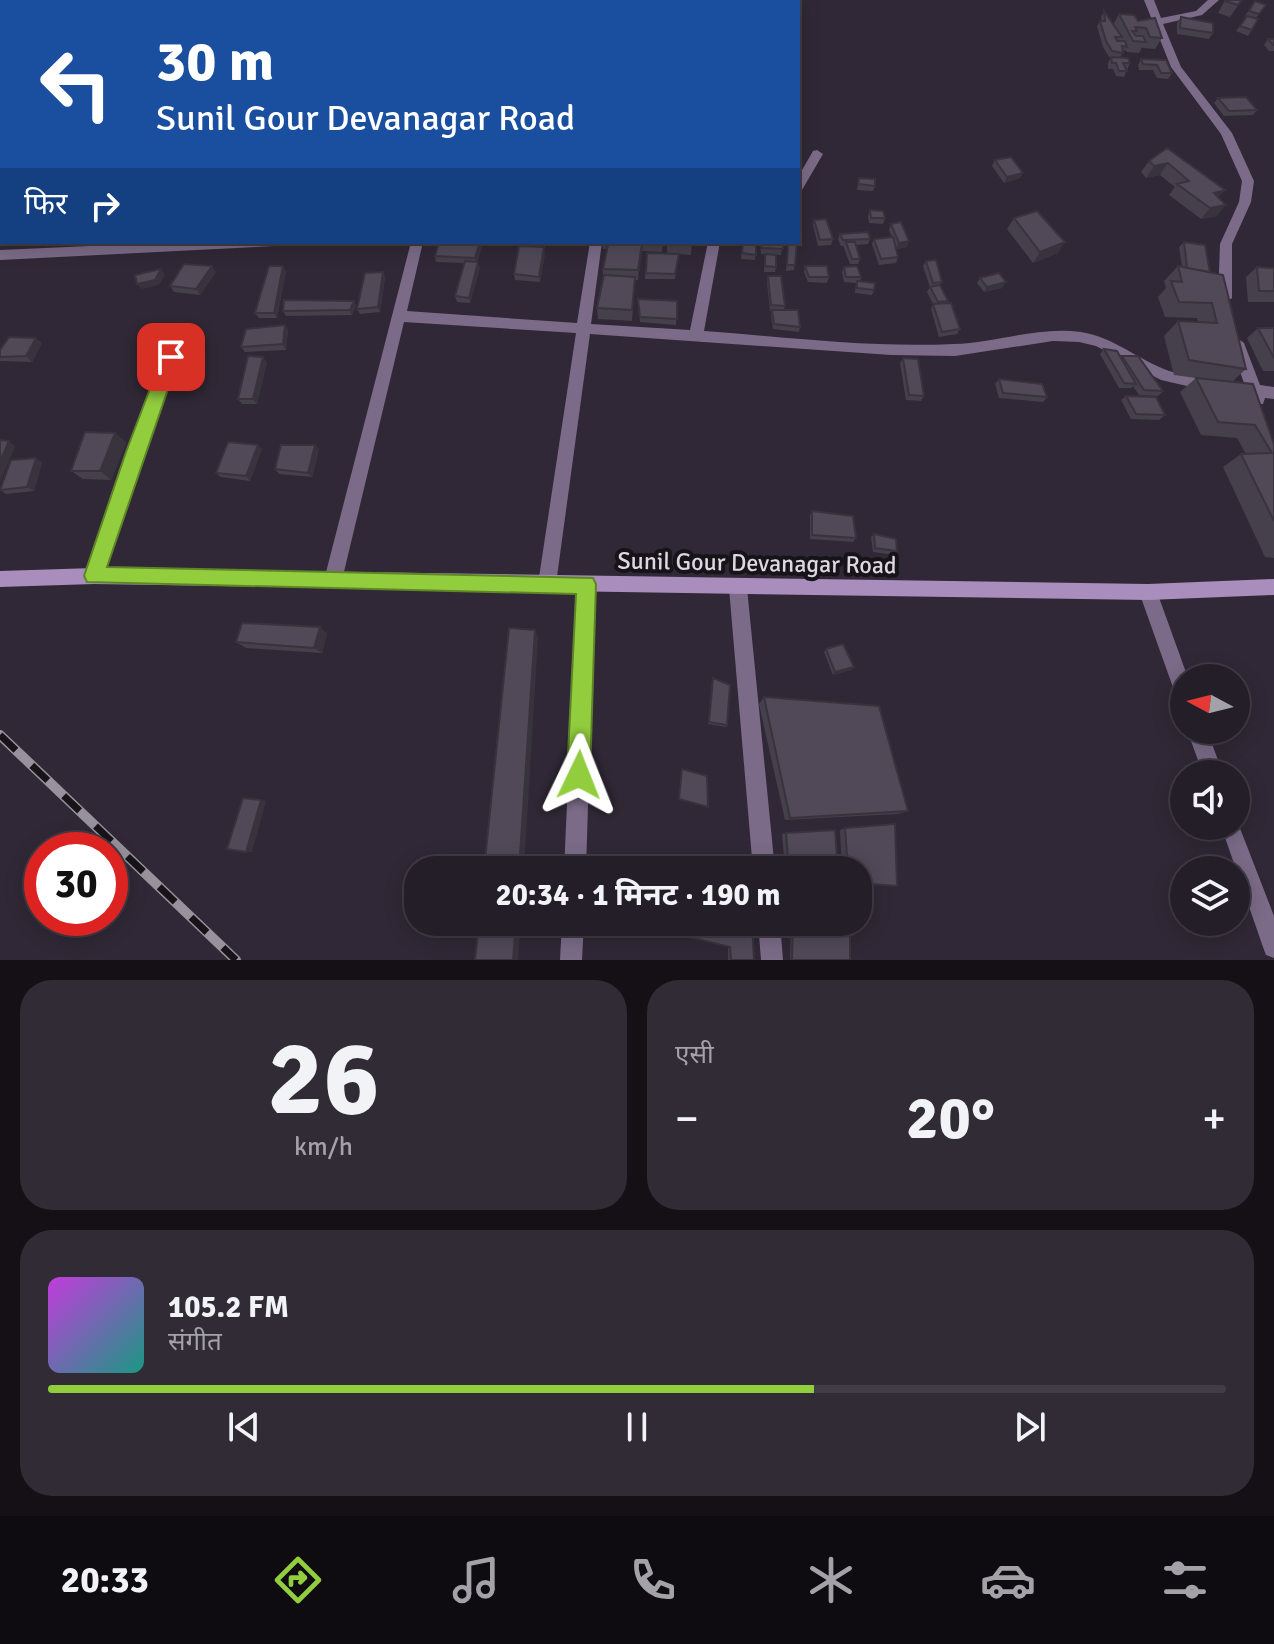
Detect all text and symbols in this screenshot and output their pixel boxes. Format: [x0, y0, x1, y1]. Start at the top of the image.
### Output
text: 30 m [156, 27, 274, 96]
icon: left [24, 32, 128, 136]
text: Sunil Gour Devanagar Road [156, 96, 575, 141]
icon: right [83, 184, 127, 228]
text: फिर [24, 186, 67, 223]
pin [137, 323, 205, 391]
icon: arrive [149, 335, 193, 379]
street label: Sunil Gour Devanagar Road [617, 546, 897, 580]
north arrow [1170, 664, 1250, 744]
map controls [1170, 664, 1250, 936]
position arrow [537, 733, 621, 817]
button: sound [1170, 760, 1250, 840]
speed limit sign: 30 [24, 832, 128, 936]
button: layers [1170, 856, 1250, 936]
text: 20:34 · 1 मिनट · 190 m [495, 877, 781, 914]
text: 26 [267, 1015, 380, 1143]
text: एसी [675, 1039, 714, 1071]
text: 20° [906, 1082, 995, 1156]
text: − [675, 1092, 699, 1146]
text: + [1202, 1092, 1226, 1146]
text: km/h [294, 1131, 353, 1163]
text: 105.2 FM [168, 1289, 289, 1326]
text: संगीत [168, 1326, 222, 1358]
icon: previous [222, 1405, 266, 1449]
icon: pause [615, 1405, 659, 1449]
icon: next [1008, 1405, 1052, 1449]
icon: directions [270, 1552, 326, 1608]
icon: music [448, 1552, 504, 1608]
icon: phone [625, 1552, 681, 1608]
icon: climate [803, 1552, 859, 1608]
icon: car [980, 1552, 1036, 1608]
icon: filters [1157, 1552, 1213, 1608]
text: 20:33 [61, 1558, 149, 1603]

